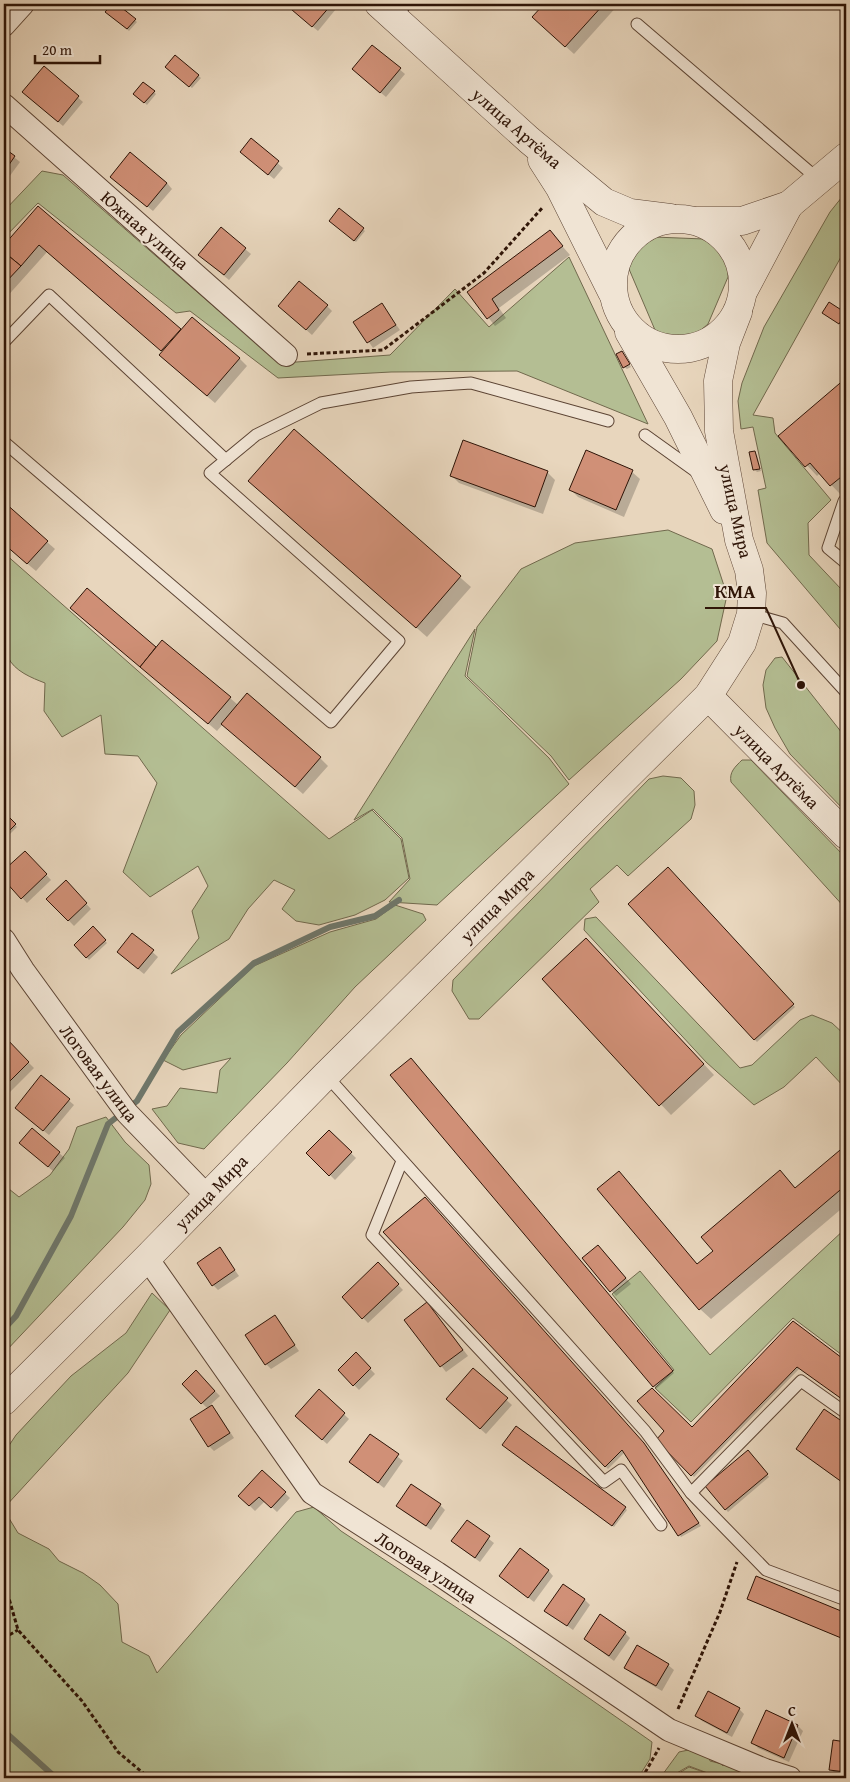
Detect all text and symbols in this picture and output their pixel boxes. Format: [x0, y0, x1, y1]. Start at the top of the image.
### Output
scale bar [35, 32, 100, 64]
text: 20 m [42, 39, 73, 60]
street label: улица Артёма [465, 80, 568, 175]
street label: Южная улица [95, 184, 195, 276]
street label: улица Мира [712, 460, 760, 561]
callout: КМА [705, 574, 766, 608]
text: КМА [715, 577, 755, 605]
street label: улица Артёма [727, 716, 826, 815]
street label: улица Мира [453, 861, 541, 949]
street label: Логовая улица [53, 1018, 145, 1128]
street label: улица Мира [167, 1148, 254, 1237]
street label: Логовая улица [370, 1524, 483, 1610]
north arrow [768, 1700, 818, 1750]
text: С [788, 1701, 796, 1721]

